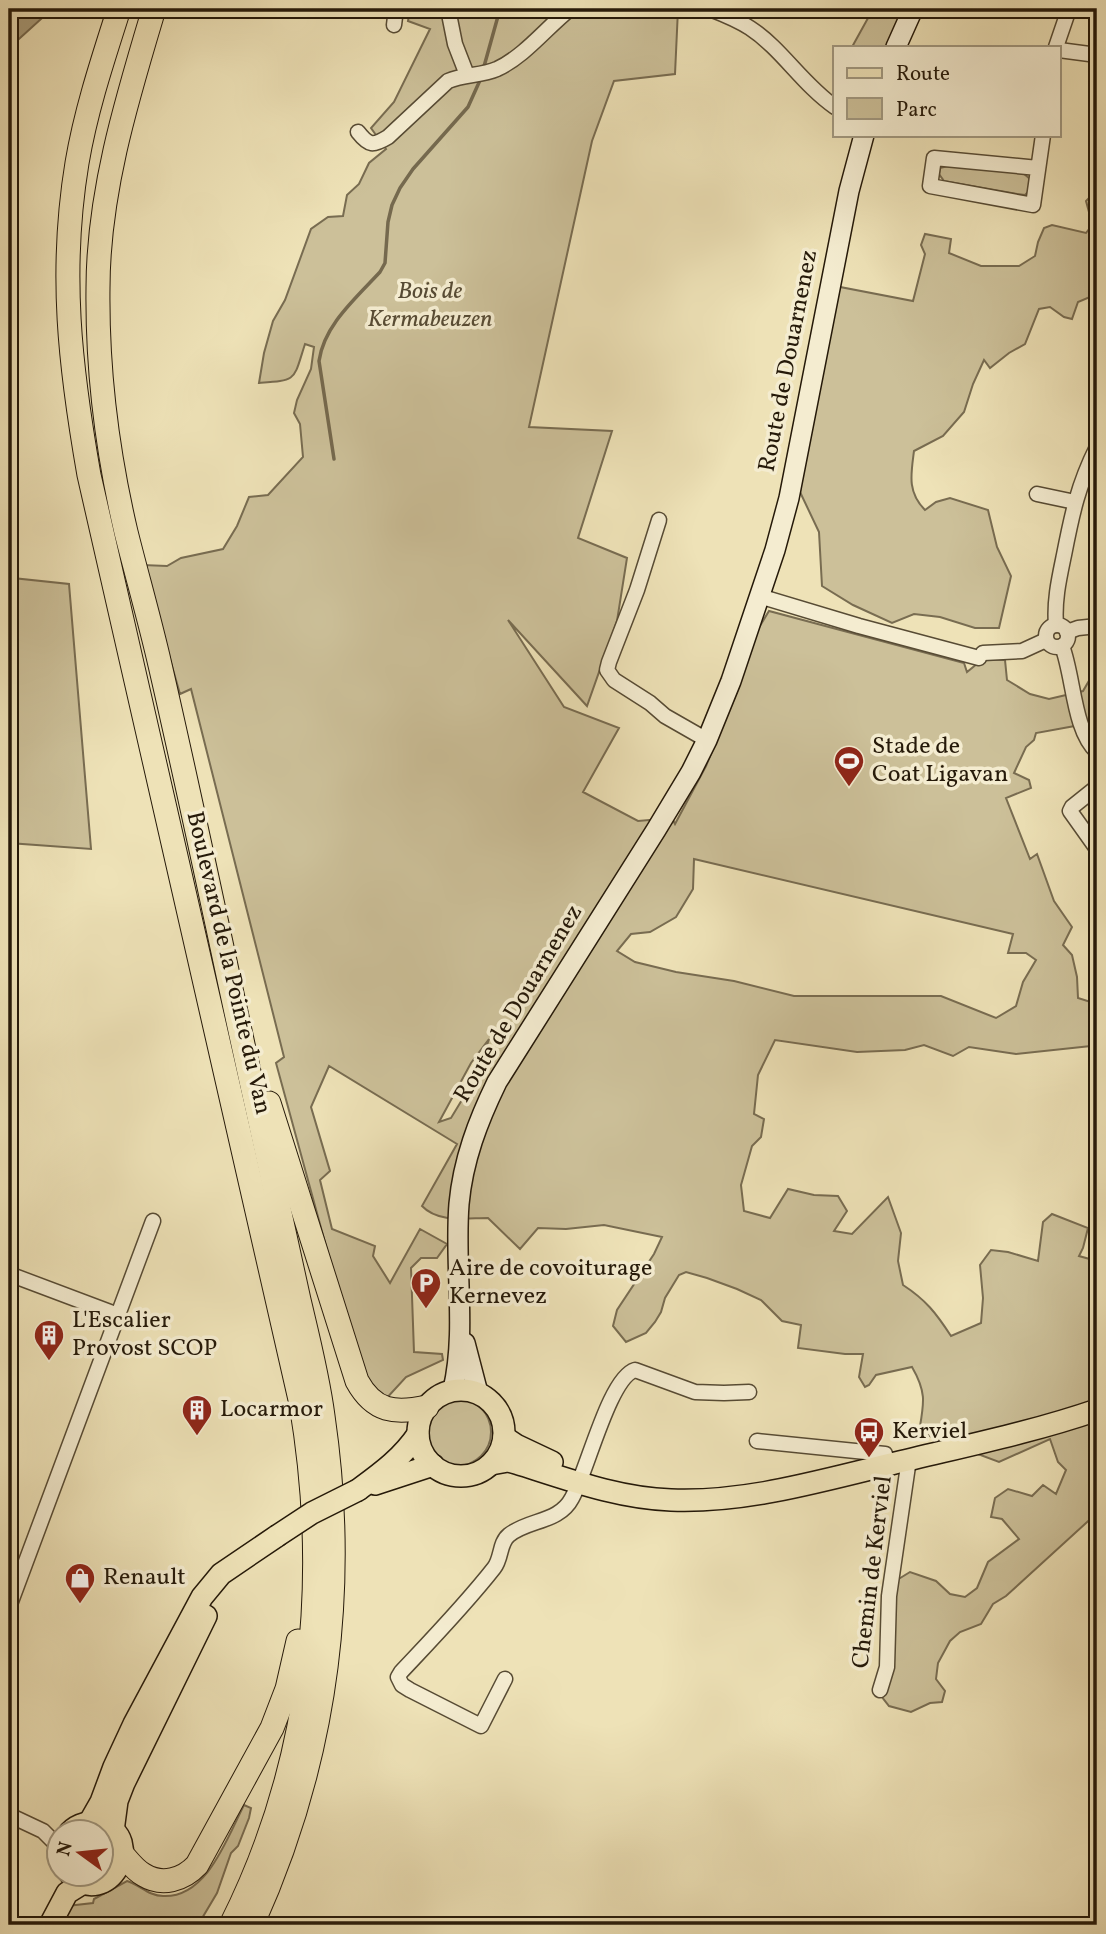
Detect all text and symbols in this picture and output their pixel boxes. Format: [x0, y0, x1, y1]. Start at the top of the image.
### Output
legend [833, 46, 1060, 136]
text: Route [896, 60, 950, 89]
text: Parc [896, 96, 937, 125]
street label: Route de Douarnenez [751, 247, 827, 475]
park label: Bois de Kermabeuzen [368, 275, 492, 337]
place label: Stade de Coat Ligavan [872, 730, 1008, 792]
sports icon: Stade de Coat Ligavan [832, 744, 866, 788]
street label: Boulevard de la Pointe du Van [177, 808, 279, 1118]
street label: Route de Douarnenez [446, 899, 592, 1109]
place label: Aire de covoiturage Kernevez [449, 1252, 652, 1314]
parking icon: Aire de covoiturage Kernevez [409, 1266, 443, 1310]
place label: L'Escalier Provost SCOP [72, 1304, 217, 1366]
building icon: L'Escalier Provost SCOP [32, 1318, 66, 1362]
building icon: Locarmor [180, 1393, 214, 1437]
place label: Locarmor [220, 1393, 323, 1427]
bus stop icon: Kerviel [852, 1415, 886, 1459]
place label: Kerviel [892, 1415, 967, 1449]
street label: Chemin de Kerviel [844, 1474, 902, 1670]
shop icon: Renault [63, 1561, 97, 1605]
place label: Renault [103, 1561, 186, 1595]
north arrow [46, 1818, 116, 1888]
text: N [51, 1839, 80, 1859]

